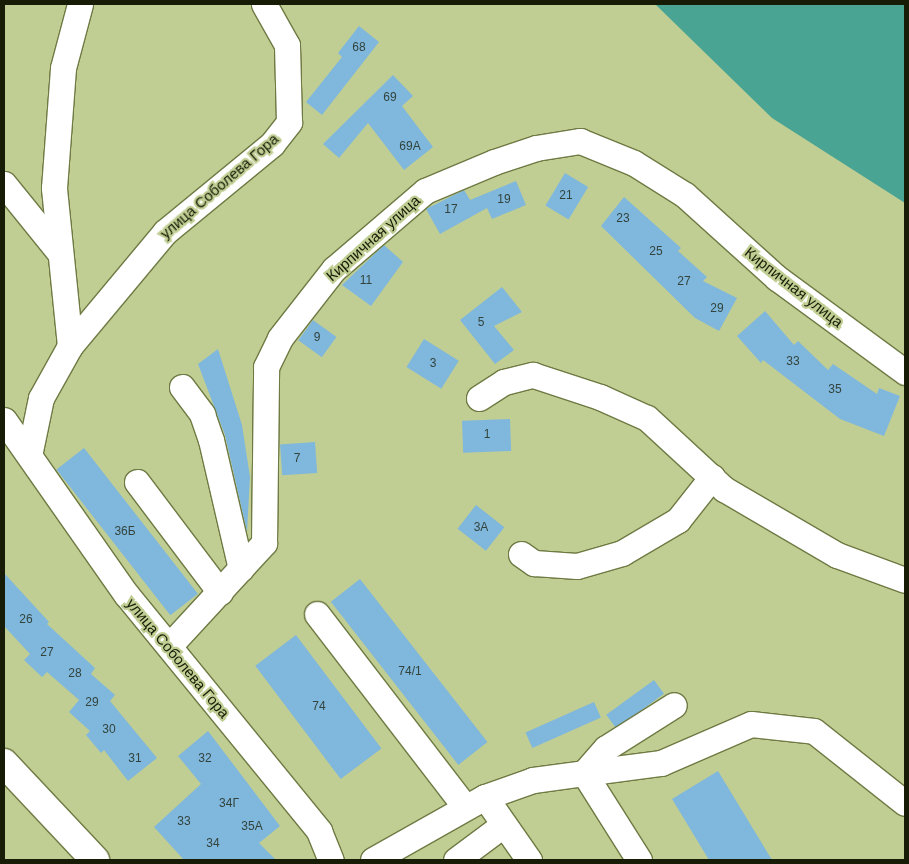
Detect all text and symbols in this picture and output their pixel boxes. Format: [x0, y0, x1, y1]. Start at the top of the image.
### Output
house number: 68 [352, 41, 366, 55]
house number: 69 [383, 91, 397, 105]
street label: улица Соболева Гора [156, 130, 282, 242]
house number: 69А [399, 140, 421, 154]
house number: 21 [559, 189, 573, 203]
street label: Кирпичная улица [322, 191, 424, 285]
house number: 19 [497, 193, 511, 207]
house number: 17 [444, 203, 458, 217]
house number: 23 [616, 212, 630, 226]
street label: Кирпичная улица [741, 243, 847, 331]
house number: 25 [649, 245, 663, 259]
house number: 11 [360, 274, 372, 288]
house number: 27 [677, 275, 691, 289]
house number: 29 [710, 302, 724, 316]
house number: 5 [478, 316, 484, 330]
house number: 9 [314, 331, 320, 345]
house number: 33 [786, 355, 800, 369]
house number: 3 [430, 357, 436, 371]
house number: 35 [828, 383, 842, 397]
house number: 1 [484, 428, 490, 442]
house number: 7 [294, 452, 300, 466]
house number: 3А [474, 521, 488, 535]
house number: 36Б [114, 525, 136, 539]
street label: улица Соболева Гора [123, 594, 233, 722]
house number: 26 [19, 613, 33, 627]
house number: 27 [40, 646, 54, 660]
house number: 74/1 [398, 665, 422, 679]
house number: 28 [68, 667, 82, 681]
house number: 29 [85, 696, 99, 710]
house number: 74 [312, 700, 326, 714]
house number: 30 [102, 723, 116, 737]
house number: 31 [128, 752, 142, 766]
house number: 32 [198, 752, 212, 766]
house number: 34Г [219, 797, 239, 811]
house number: 33 [177, 815, 191, 829]
house number: 35А [241, 820, 263, 834]
house number: 34 [206, 837, 220, 851]

